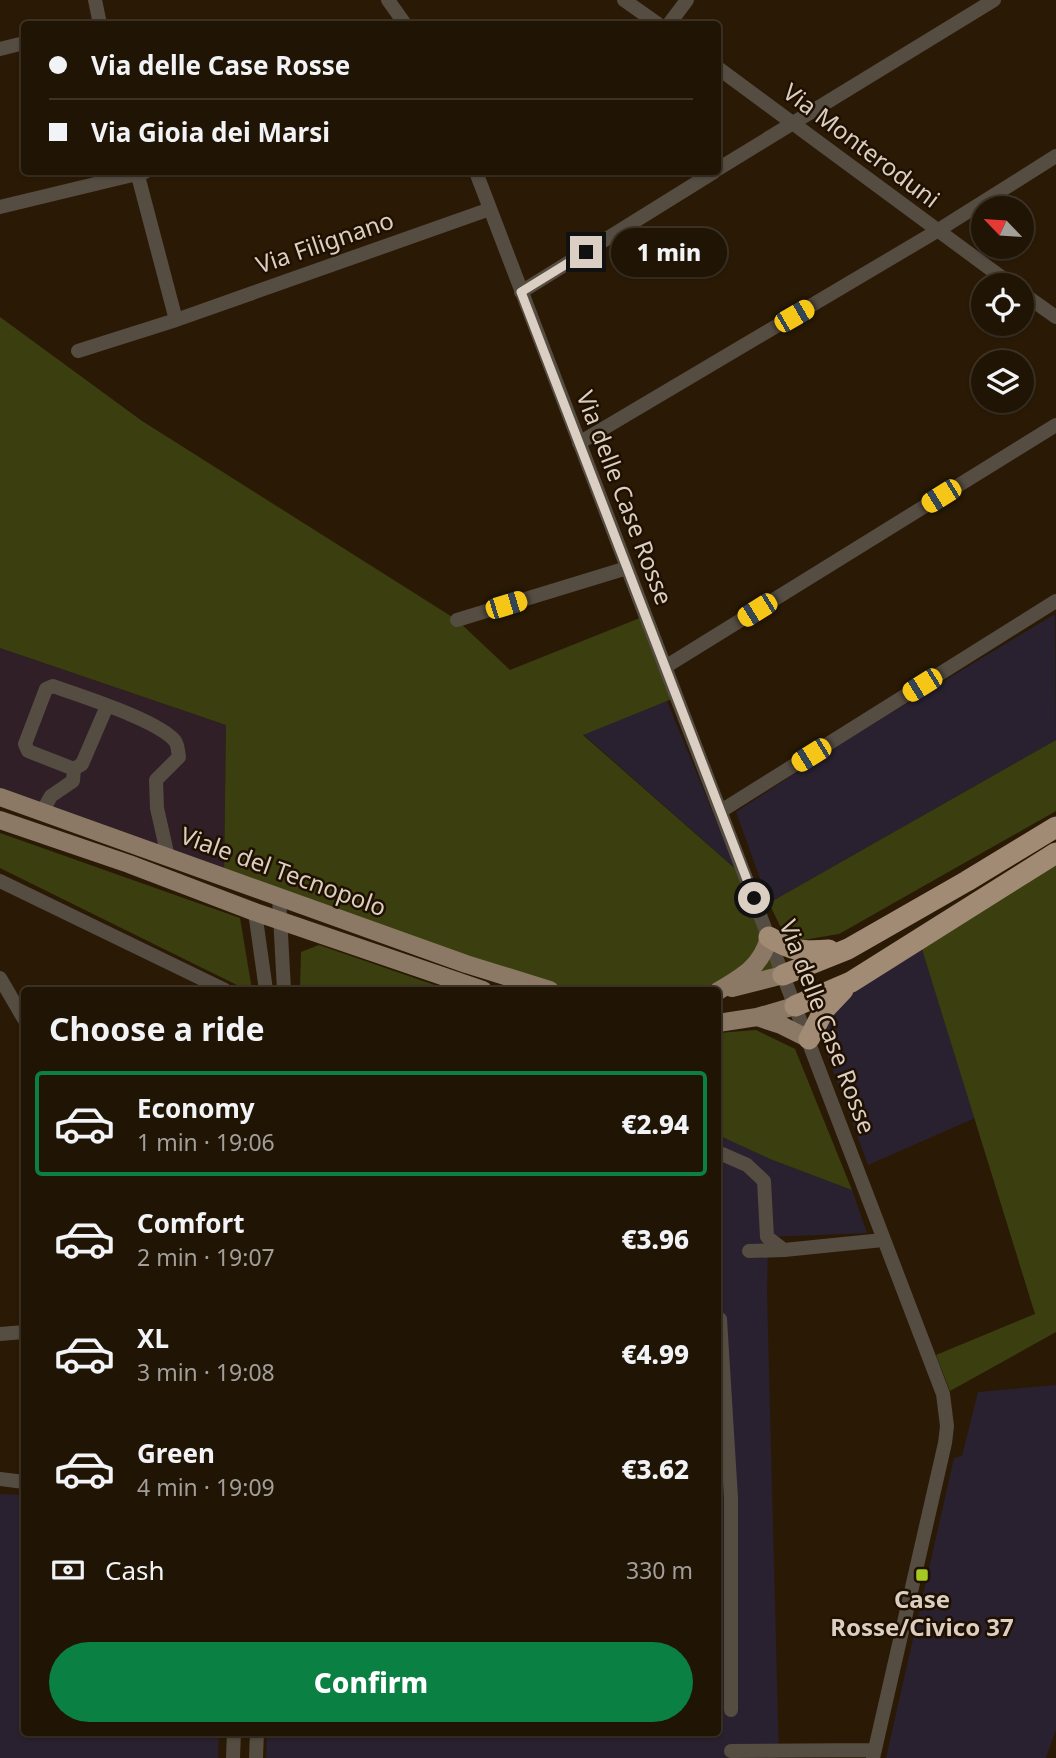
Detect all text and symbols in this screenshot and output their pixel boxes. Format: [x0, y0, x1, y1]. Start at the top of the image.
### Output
text: Via delle Case Rosse [91, 47, 350, 83]
street label: Via Monteroduni [777, 75, 947, 215]
text: Via Gioia dei Marsi [91, 114, 330, 150]
north arrow [971, 196, 1034, 259]
map controls [971, 196, 1034, 413]
street label: Via Filignano [251, 203, 398, 281]
callout: 1 min [610, 228, 726, 276]
route end [570, 236, 602, 268]
text: 1 min [637, 236, 701, 268]
button: locate [971, 273, 1034, 336]
car [771, 296, 818, 336]
button: layers [971, 350, 1034, 413]
street label: Via delle Case Rosse [569, 386, 681, 609]
car [918, 476, 965, 516]
car [483, 589, 530, 621]
car [734, 590, 781, 630]
car [899, 665, 946, 705]
car [788, 735, 835, 775]
street label: Viale del Tecnopolo [176, 818, 391, 923]
route start [738, 882, 770, 914]
street label: Via delle Case Rosse [772, 915, 884, 1138]
text: Choose a ride [49, 1007, 265, 1050]
text: Economy [137, 1090, 255, 1126]
icon: car [53, 1092, 116, 1155]
text: €2.94 [621, 1106, 689, 1142]
text: 1 min · 19:06 [137, 1126, 275, 1158]
text: Comfort [137, 1205, 245, 1241]
icon: car [53, 1207, 116, 1270]
text: €3.96 [621, 1221, 689, 1257]
text: 2 min · 19:07 [137, 1241, 275, 1273]
text: XL [137, 1320, 169, 1356]
icon: car [53, 1322, 116, 1385]
text: €4.99 [621, 1336, 689, 1372]
text: 3 min · 19:08 [137, 1356, 275, 1388]
text: Green [137, 1435, 215, 1471]
icon: car [53, 1437, 116, 1500]
text: €3.62 [621, 1451, 689, 1487]
text: 4 min · 19:09 [137, 1471, 275, 1503]
icon: cash [49, 1551, 87, 1589]
text: Cash [105, 1552, 165, 1588]
text: 330 m [626, 1554, 693, 1586]
marker: Case Rosse/Civico 37 [914, 1567, 930, 1583]
place label: Case Rosse/Civico 37 [830, 1582, 1014, 1643]
button: Confirm [49, 1642, 693, 1722]

